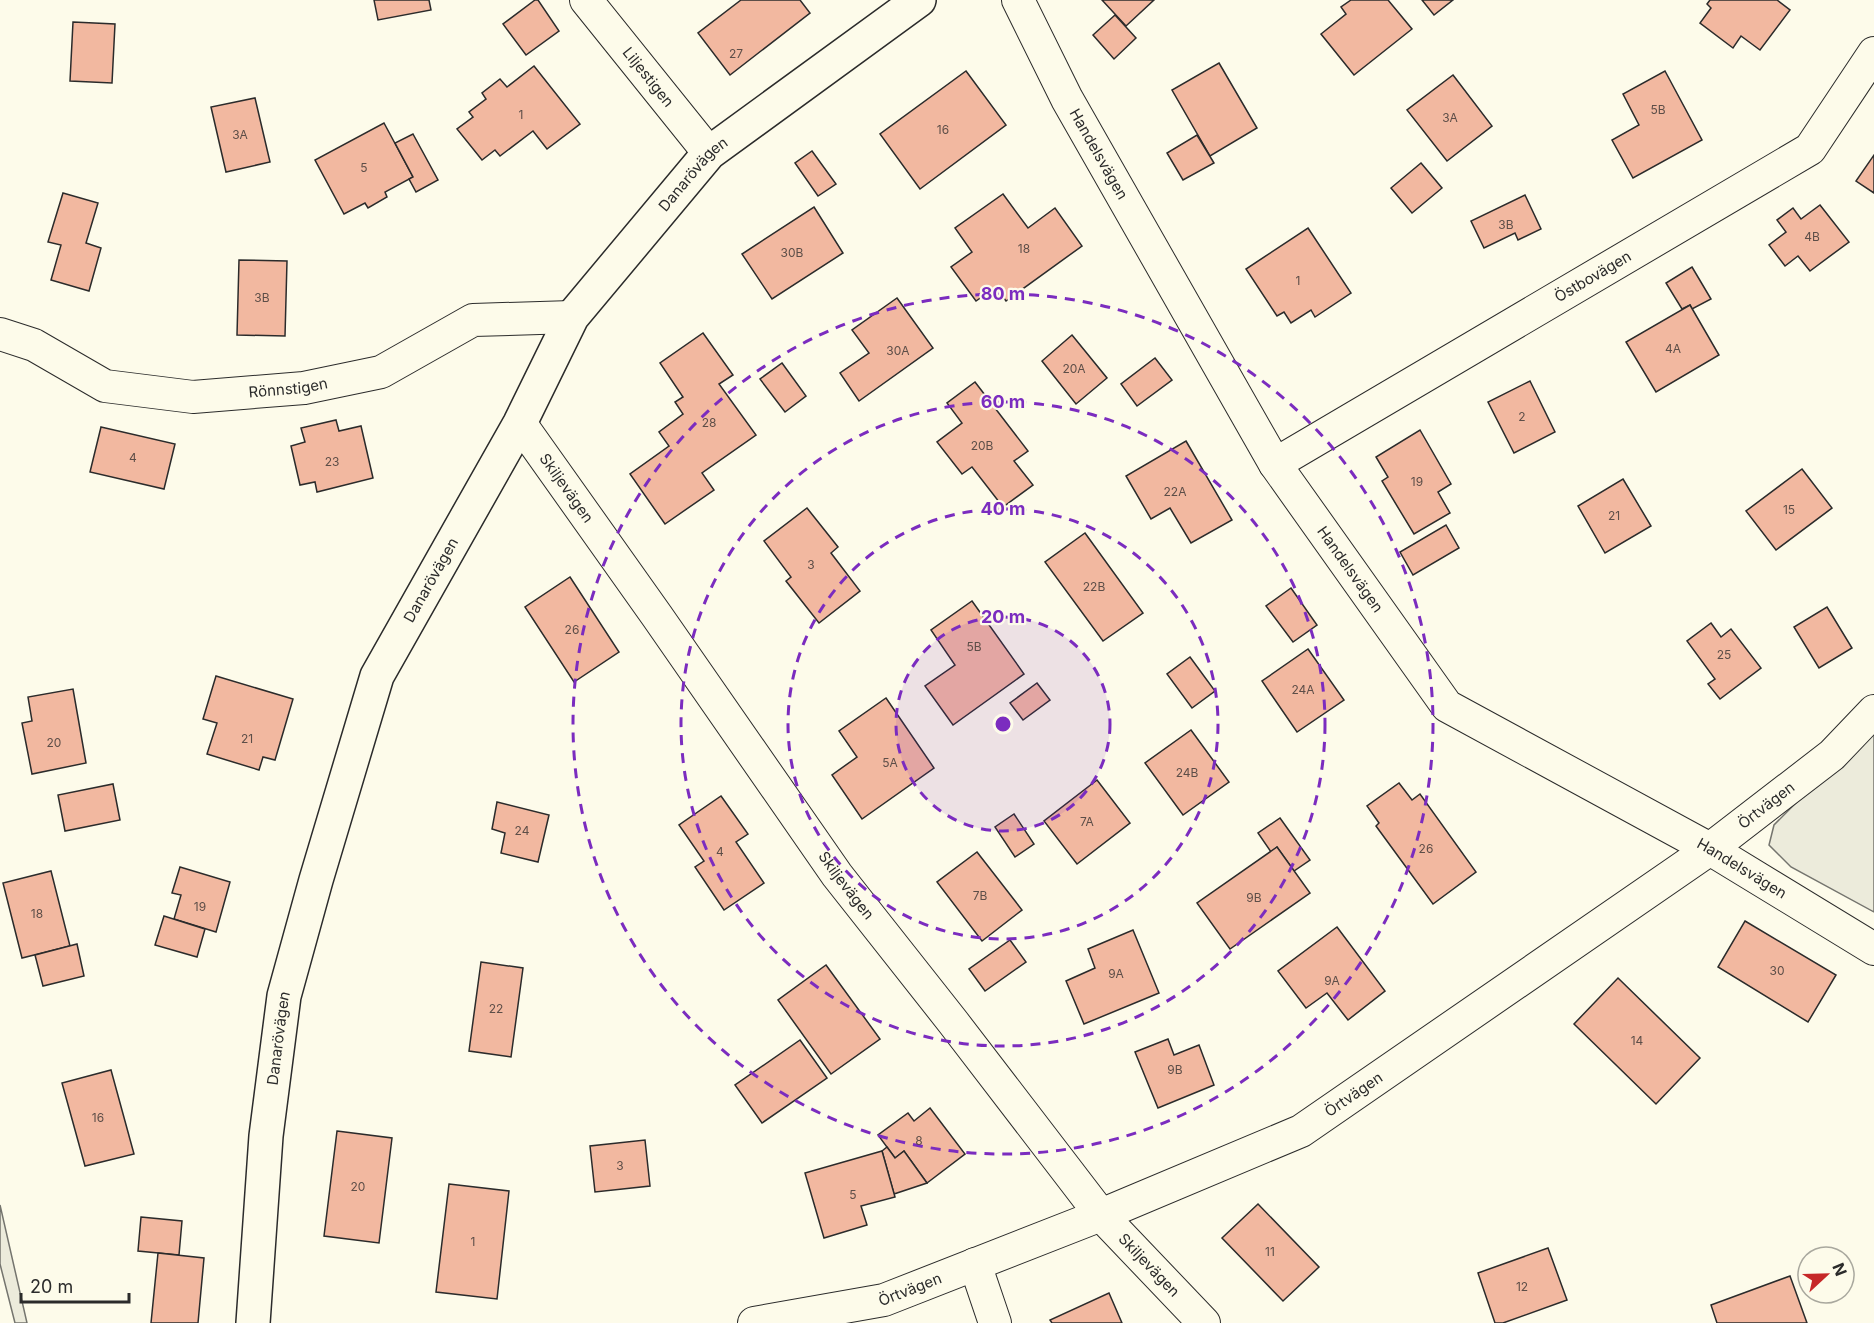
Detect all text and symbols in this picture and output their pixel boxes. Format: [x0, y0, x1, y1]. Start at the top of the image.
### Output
street label: Liljestigen [619, 43, 678, 111]
house number: 27 [729, 46, 743, 61]
house number: 5B [1650, 102, 1666, 117]
street label: Handelsvägen [1065, 105, 1132, 203]
house number: 1 [519, 107, 523, 122]
house number: 3A [1442, 110, 1458, 125]
house number: 16 [937, 122, 949, 137]
house number: 3A [232, 127, 248, 142]
street label: Danarövägen [654, 133, 731, 215]
house number: 5 [360, 160, 368, 175]
house number: 3B [1498, 217, 1514, 232]
house number: 4B [1804, 229, 1820, 244]
house number: 18 [1018, 241, 1030, 256]
house number: 30B [781, 245, 804, 260]
street label: Östbovägen [1551, 246, 1635, 306]
house number: 1 [1296, 273, 1300, 288]
text: 80 m [981, 283, 1025, 304]
house number: 3B [254, 290, 270, 305]
house number: 4A [1665, 341, 1681, 356]
house number: 30A [886, 343, 910, 358]
house number: 20A [1062, 361, 1086, 376]
street label: Rönnstigen [248, 373, 329, 401]
text: 60 m [981, 391, 1025, 412]
house number: 2 [1518, 409, 1526, 424]
house number: 28 [702, 415, 716, 430]
house number: 20B [971, 438, 994, 453]
street label: Skiljevägen [536, 449, 598, 526]
house number: 4 [129, 450, 137, 465]
house number: 23 [325, 454, 339, 469]
house number: 19 [1411, 474, 1423, 489]
house number: 22A [1164, 484, 1186, 499]
text: 40 m [981, 498, 1026, 519]
house number: 15 [1783, 502, 1795, 517]
house number: 21 [1608, 508, 1620, 523]
street label: Handelsvägen [1313, 522, 1388, 616]
street label: Danarövägen [399, 534, 462, 626]
house number: 3 [807, 557, 815, 572]
house number: 22B [1083, 579, 1105, 594]
text: 20 m [981, 606, 1025, 627]
house number: 26 [565, 622, 579, 637]
house number: 5B [966, 639, 982, 654]
house number: 25 [1717, 647, 1731, 662]
house number: 24A [1291, 682, 1315, 697]
centre of rings [993, 714, 1013, 734]
house number: 21 [241, 731, 253, 746]
house number: 20 [47, 735, 61, 750]
house number: 5A [882, 755, 898, 770]
house number: 24B [1176, 765, 1199, 780]
street label: Örtvägen [1734, 777, 1798, 833]
house number: 7A [1080, 814, 1094, 829]
house number: 24 [515, 823, 530, 838]
street label: Handelsvägen [1694, 834, 1790, 902]
house number: 26 [1419, 841, 1433, 856]
house number: 4 [716, 844, 724, 859]
street label: Skiljevägen [814, 848, 879, 923]
house number: 7B [973, 888, 987, 903]
house number: 9B [1246, 890, 1262, 905]
house number: 19 [194, 899, 206, 914]
house number: 18 [31, 906, 43, 921]
house number: 30 [1770, 963, 1784, 978]
house number: 9A [1108, 966, 1124, 981]
house number: 9A [1324, 973, 1340, 988]
street label: Danarövägen [263, 989, 294, 1086]
house number: 22 [489, 1001, 503, 1016]
house number: 14 [1631, 1033, 1644, 1048]
house number: 9B [1167, 1062, 1183, 1077]
street label: Örtvägen [1321, 1068, 1386, 1121]
house number: 16 [92, 1110, 104, 1125]
house number: 8 [915, 1133, 923, 1148]
house number: 3 [616, 1158, 624, 1173]
house number: 20 [351, 1179, 365, 1194]
house number: 5 [849, 1187, 857, 1202]
street label: Skiljevägen [1115, 1229, 1184, 1301]
house number: 1 [471, 1234, 475, 1249]
house number: 11 [1265, 1244, 1275, 1259]
north arrow [1796, 1245, 1856, 1305]
text: N [1828, 1260, 1851, 1279]
scale bar [21, 1266, 129, 1304]
street label: Örtvägen [876, 1268, 944, 1310]
text: 20 m [30, 1276, 73, 1297]
house number: 12 [1516, 1279, 1528, 1294]

